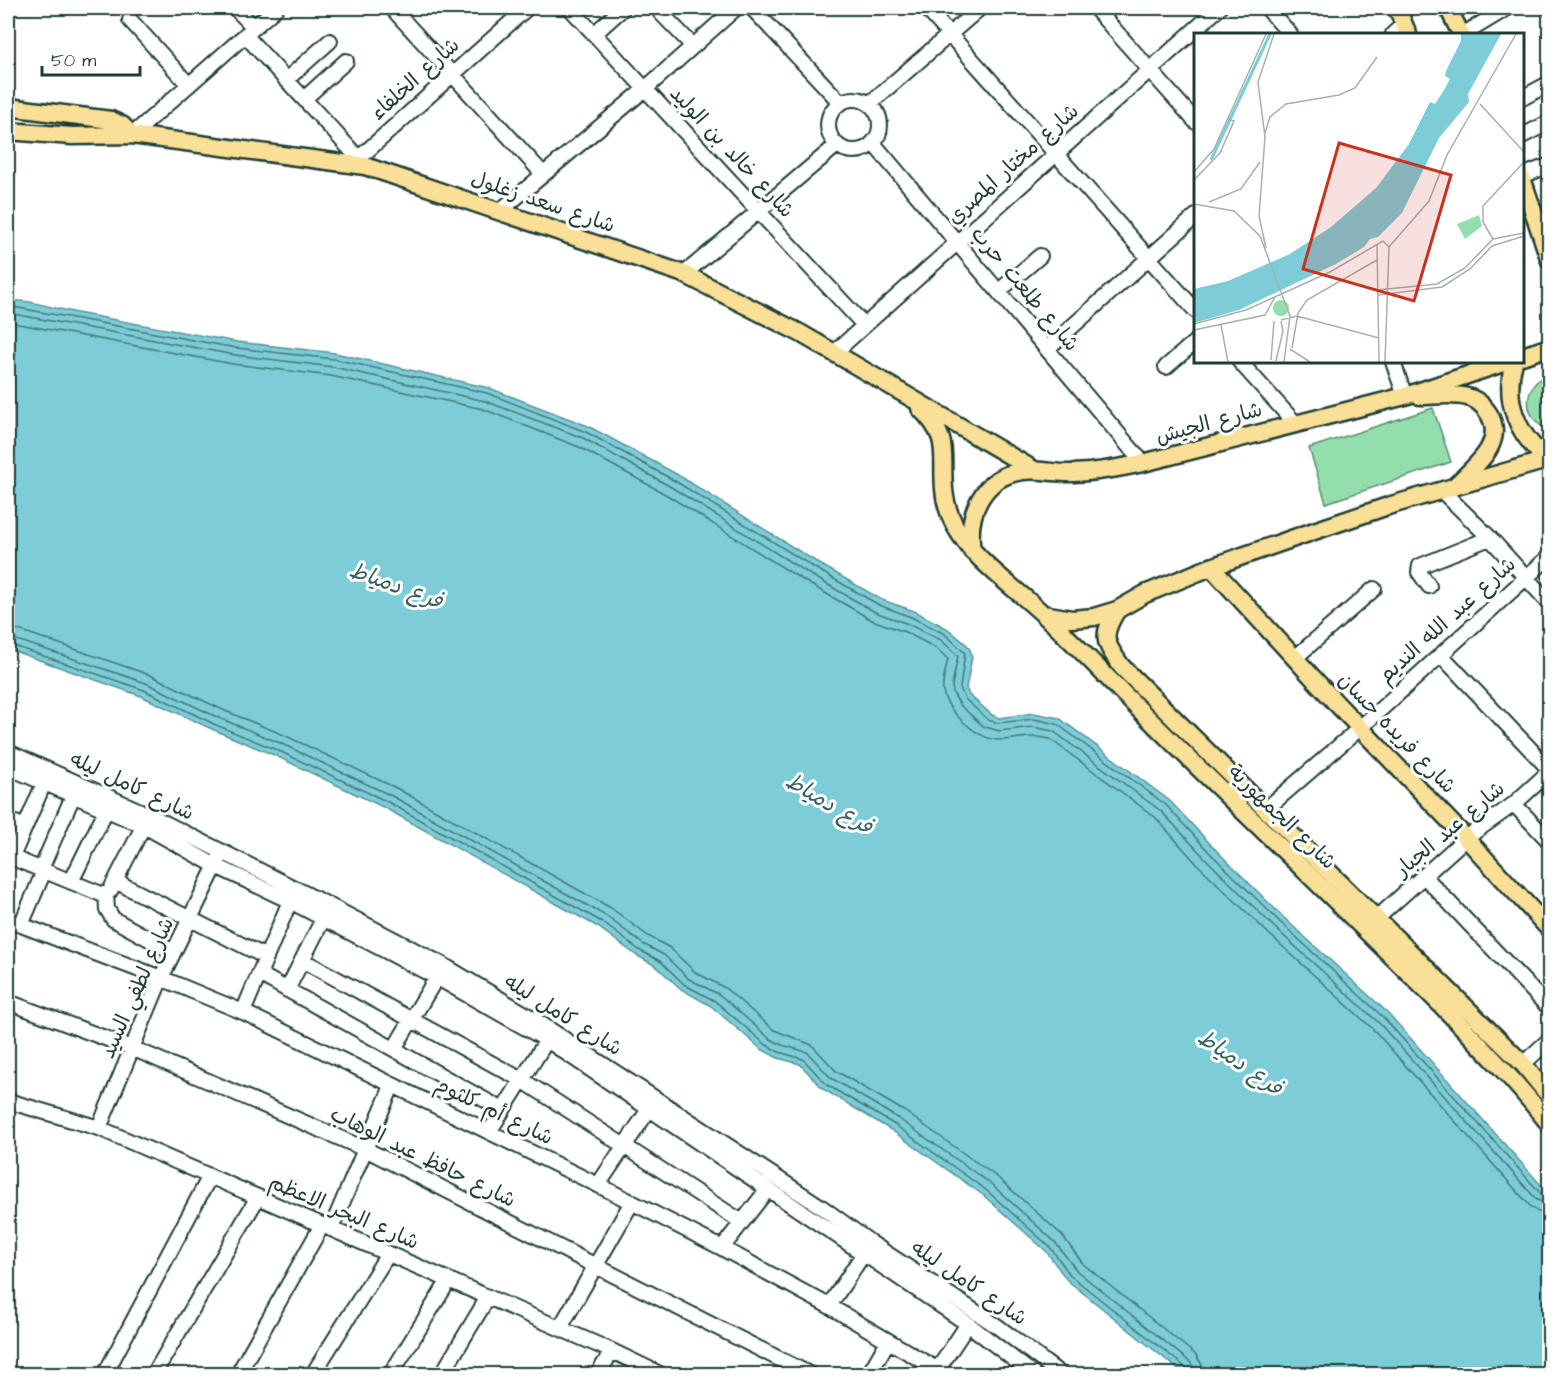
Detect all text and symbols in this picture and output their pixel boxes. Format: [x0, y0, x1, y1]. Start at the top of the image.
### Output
street label: شارع الخلفاء [364, 31, 466, 127]
inset map [1194, 33, 1524, 363]
scale bar [42, 39, 140, 77]
text: 50 m [51, 48, 96, 73]
street label: شارع خالد بن الوليد [663, 80, 801, 224]
street label: شارع مختار المصري [941, 97, 1085, 231]
street label: شارع سعد زغلول [467, 164, 619, 240]
street label: شارع طلعت حرب [964, 220, 1086, 358]
street label: شارع الجيش [1153, 395, 1265, 451]
street label: شارع عبد الله النديم [1372, 550, 1523, 691]
water label: فرع دمياط [345, 555, 448, 617]
street label: شارع فريده حسان [1331, 666, 1463, 800]
street label: شارع كامل ليله [65, 744, 199, 828]
street label: شارع الجمهورية [1221, 758, 1343, 876]
water label: فرع دمياط [779, 766, 879, 843]
street label: شارع عبد الجبار [1387, 774, 1511, 885]
street label: شارع لطفي السيد [93, 913, 185, 1065]
street label: شارع كامل ليله [498, 967, 628, 1063]
water label: فرع دمياط [1191, 1023, 1289, 1104]
street label: شارع أم كلثوم [430, 1070, 558, 1153]
street label: شارع حافظ عبد الوهاب [325, 1099, 521, 1215]
street label: شارع البحر الاعظم [264, 1167, 423, 1258]
street label: شارع كامل ليله [905, 1233, 1033, 1333]

